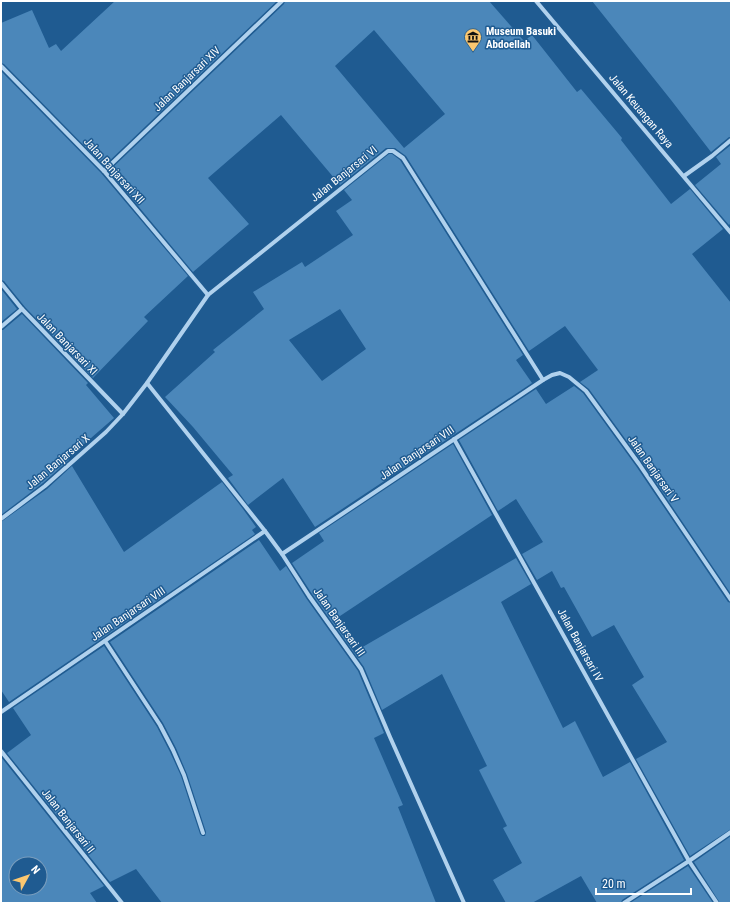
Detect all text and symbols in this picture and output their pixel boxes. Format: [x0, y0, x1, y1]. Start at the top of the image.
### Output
place label: Museum Basuki Abdoellah [486, 25, 556, 51]
museum icon: Museum Basuki Abdoellah [463, 27, 483, 52]
street label: Jalan Banjarsari XIV [151, 44, 223, 114]
street label: Jalan Keuangan Raya [606, 71, 676, 151]
street label: Jalan Banjarsari XII [81, 135, 147, 207]
street label: Jalan Banjarsari VI [308, 143, 380, 205]
street label: Jalan Banjarsari XI [34, 310, 100, 378]
street label: Jalan Banjarsari VIII [377, 423, 457, 483]
street label: Jalan Banjarsari X [24, 432, 92, 492]
street label: Jalan Banjarsari V [625, 433, 681, 505]
street label: Jalan Banjarsari VIII [88, 584, 168, 644]
street label: Jalan Banjarsari III [310, 585, 368, 659]
street label: Jalan Banjarsari IV [555, 606, 605, 684]
street label: Jalan Banjarsari II [39, 786, 97, 856]
north arrow [8, 856, 48, 896]
text: N [28, 863, 43, 877]
scale bar [596, 870, 691, 896]
text: 20 m [602, 877, 626, 891]

